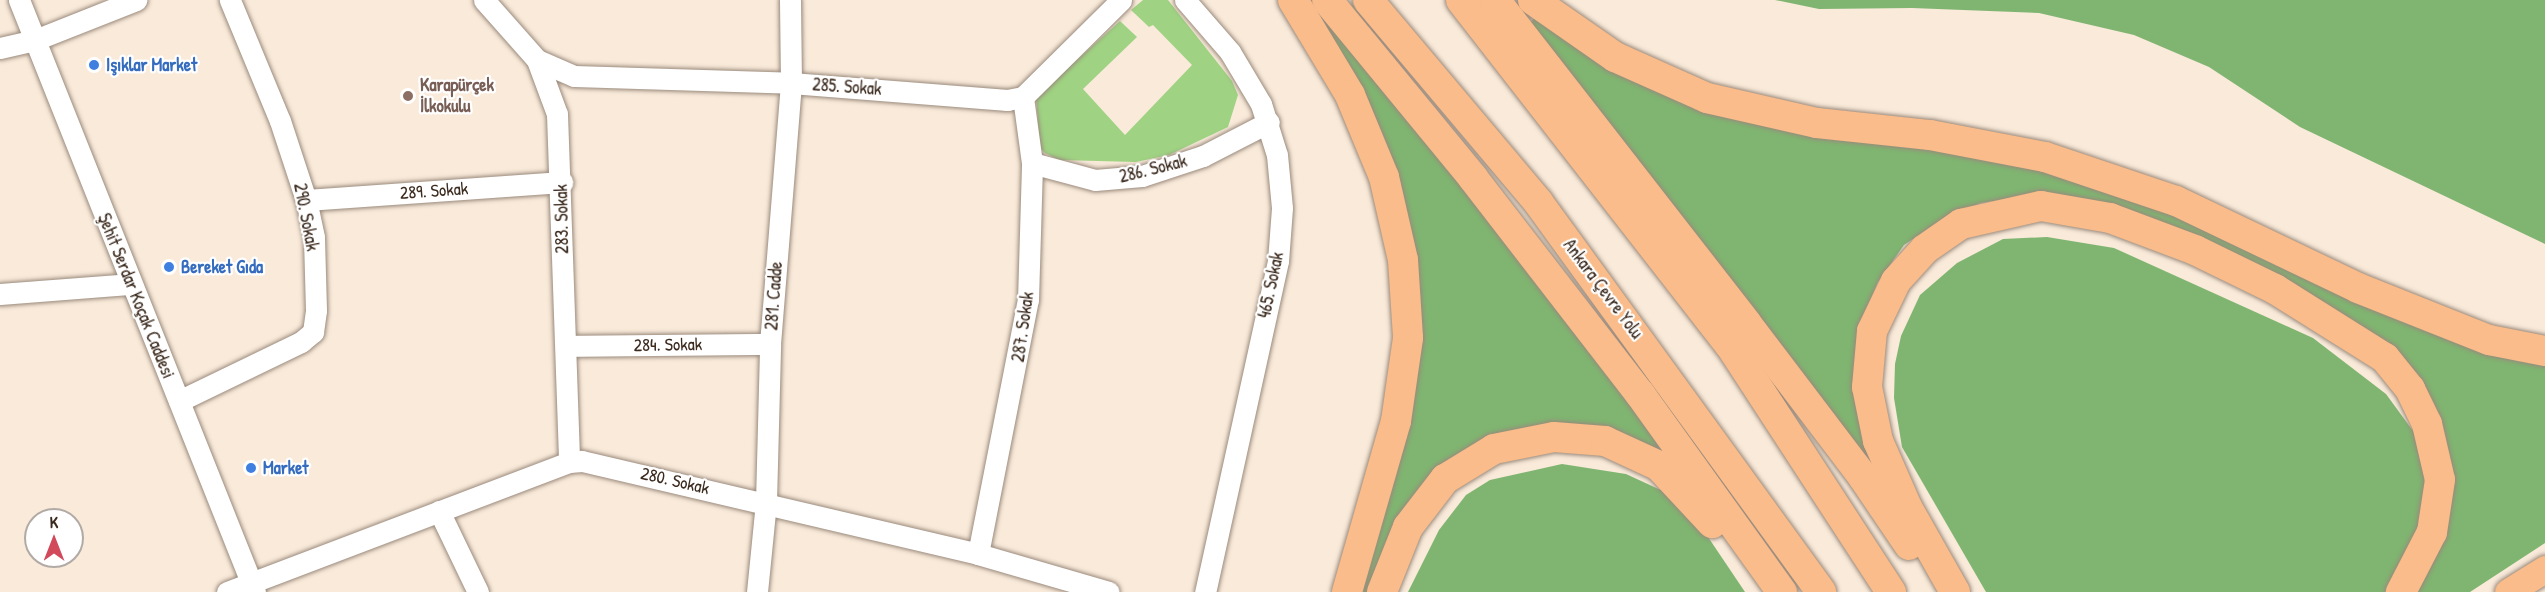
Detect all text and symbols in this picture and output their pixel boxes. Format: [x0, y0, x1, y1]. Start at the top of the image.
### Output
place label: Işıklar Market [106, 54, 197, 76]
marker: Işıklar Market [87, 58, 101, 72]
street label: 285. Sokak [812, 74, 882, 100]
place label: Karapürçek İlkokulu [420, 75, 494, 118]
marker: Karapürçek İlkokulu [401, 89, 415, 103]
street label: 286. Sokak [1117, 150, 1189, 188]
street label: 289. Sokak [399, 178, 469, 204]
street label: 290. Sokak [289, 181, 323, 253]
street label: 283. Sokak [551, 184, 573, 254]
street label: Şehit Serdar Koçak Caddesi [93, 210, 179, 382]
street label: Ankara Çevre Yolu [1558, 235, 1648, 343]
street label: 465. Sokak [1253, 250, 1289, 320]
place label: Bereket Gıda [181, 256, 263, 278]
marker: Bereket Gıda [162, 260, 176, 274]
street label: 281. Cadde [761, 261, 787, 331]
street label: 287. Sokak [1007, 291, 1039, 363]
street label: 284. Sokak [634, 334, 702, 356]
place label: Market [263, 457, 309, 479]
marker: Market [244, 461, 258, 475]
street label: 280. Sokak [639, 463, 711, 499]
north arrow [24, 508, 84, 568]
text: K [50, 511, 58, 533]

